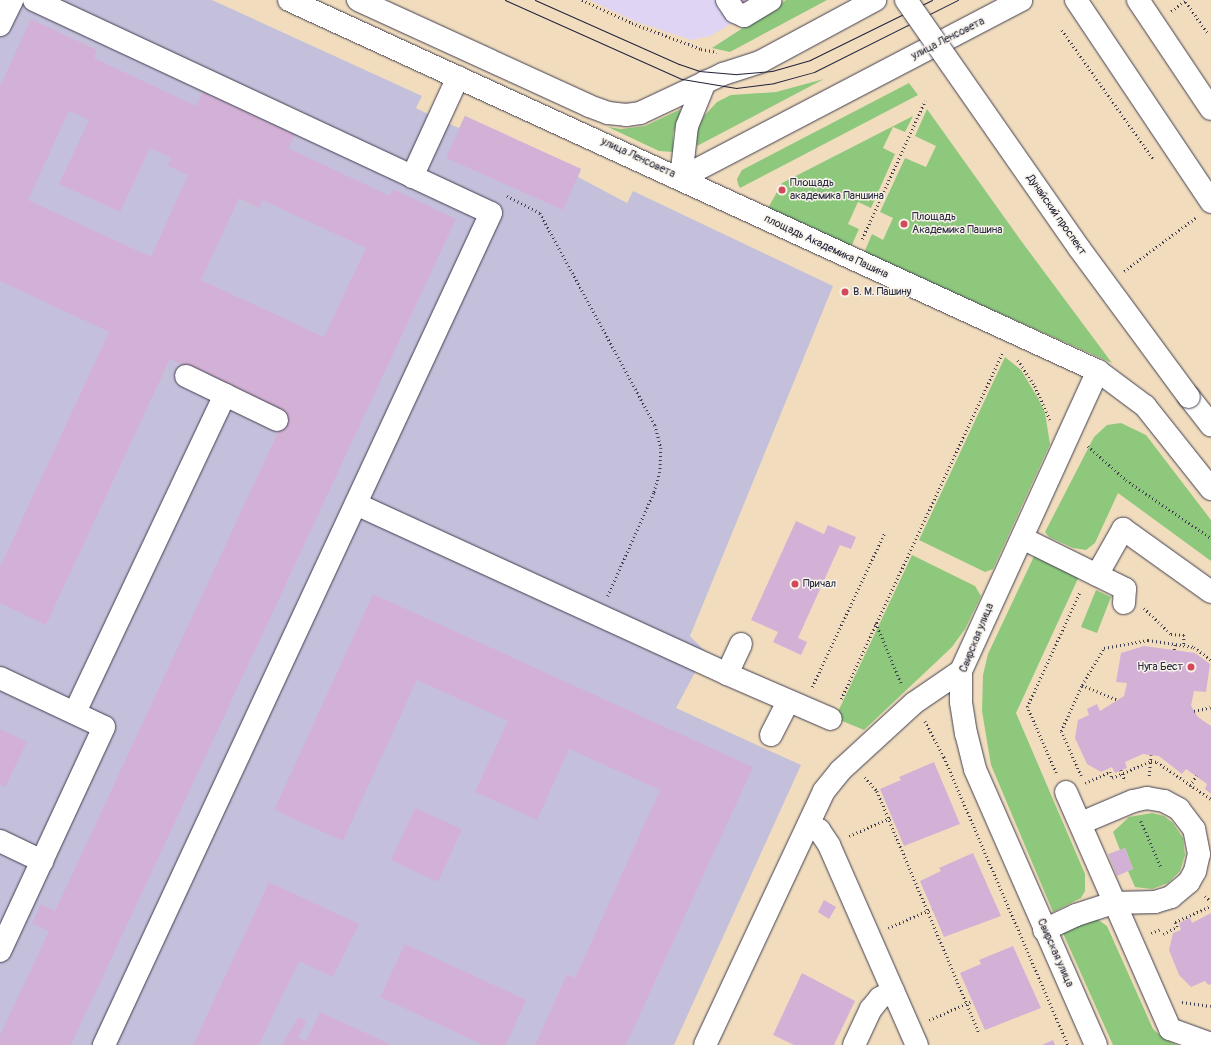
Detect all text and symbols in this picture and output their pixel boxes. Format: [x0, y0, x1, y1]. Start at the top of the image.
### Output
street label: улица Ленсовета [909, 15, 987, 63]
street label: улица Ленсовета [599, 135, 677, 181]
street label: Дунайский проспект [1023, 172, 1089, 258]
place label: Площадь академика Паншина [790, 177, 884, 203]
marker: Площадь академика Паншина [777, 185, 787, 195]
place label: Площадь Академика Пашина [912, 211, 1002, 237]
street label: площадь Академика Пашина [762, 212, 890, 282]
marker: Площадь Академика Пашина [899, 219, 909, 229]
place label: В. М. Пашину [853, 285, 911, 299]
marker: В. М. Пашину [840, 287, 850, 297]
place label: Причал [803, 577, 836, 591]
marker: Причал [790, 579, 800, 589]
street label: Свирская улица [957, 601, 997, 675]
place label: Нуга Бест [1137, 660, 1183, 674]
marker: Нуга Бест [1186, 662, 1196, 672]
street label: Свирская улица [1034, 917, 1076, 989]

